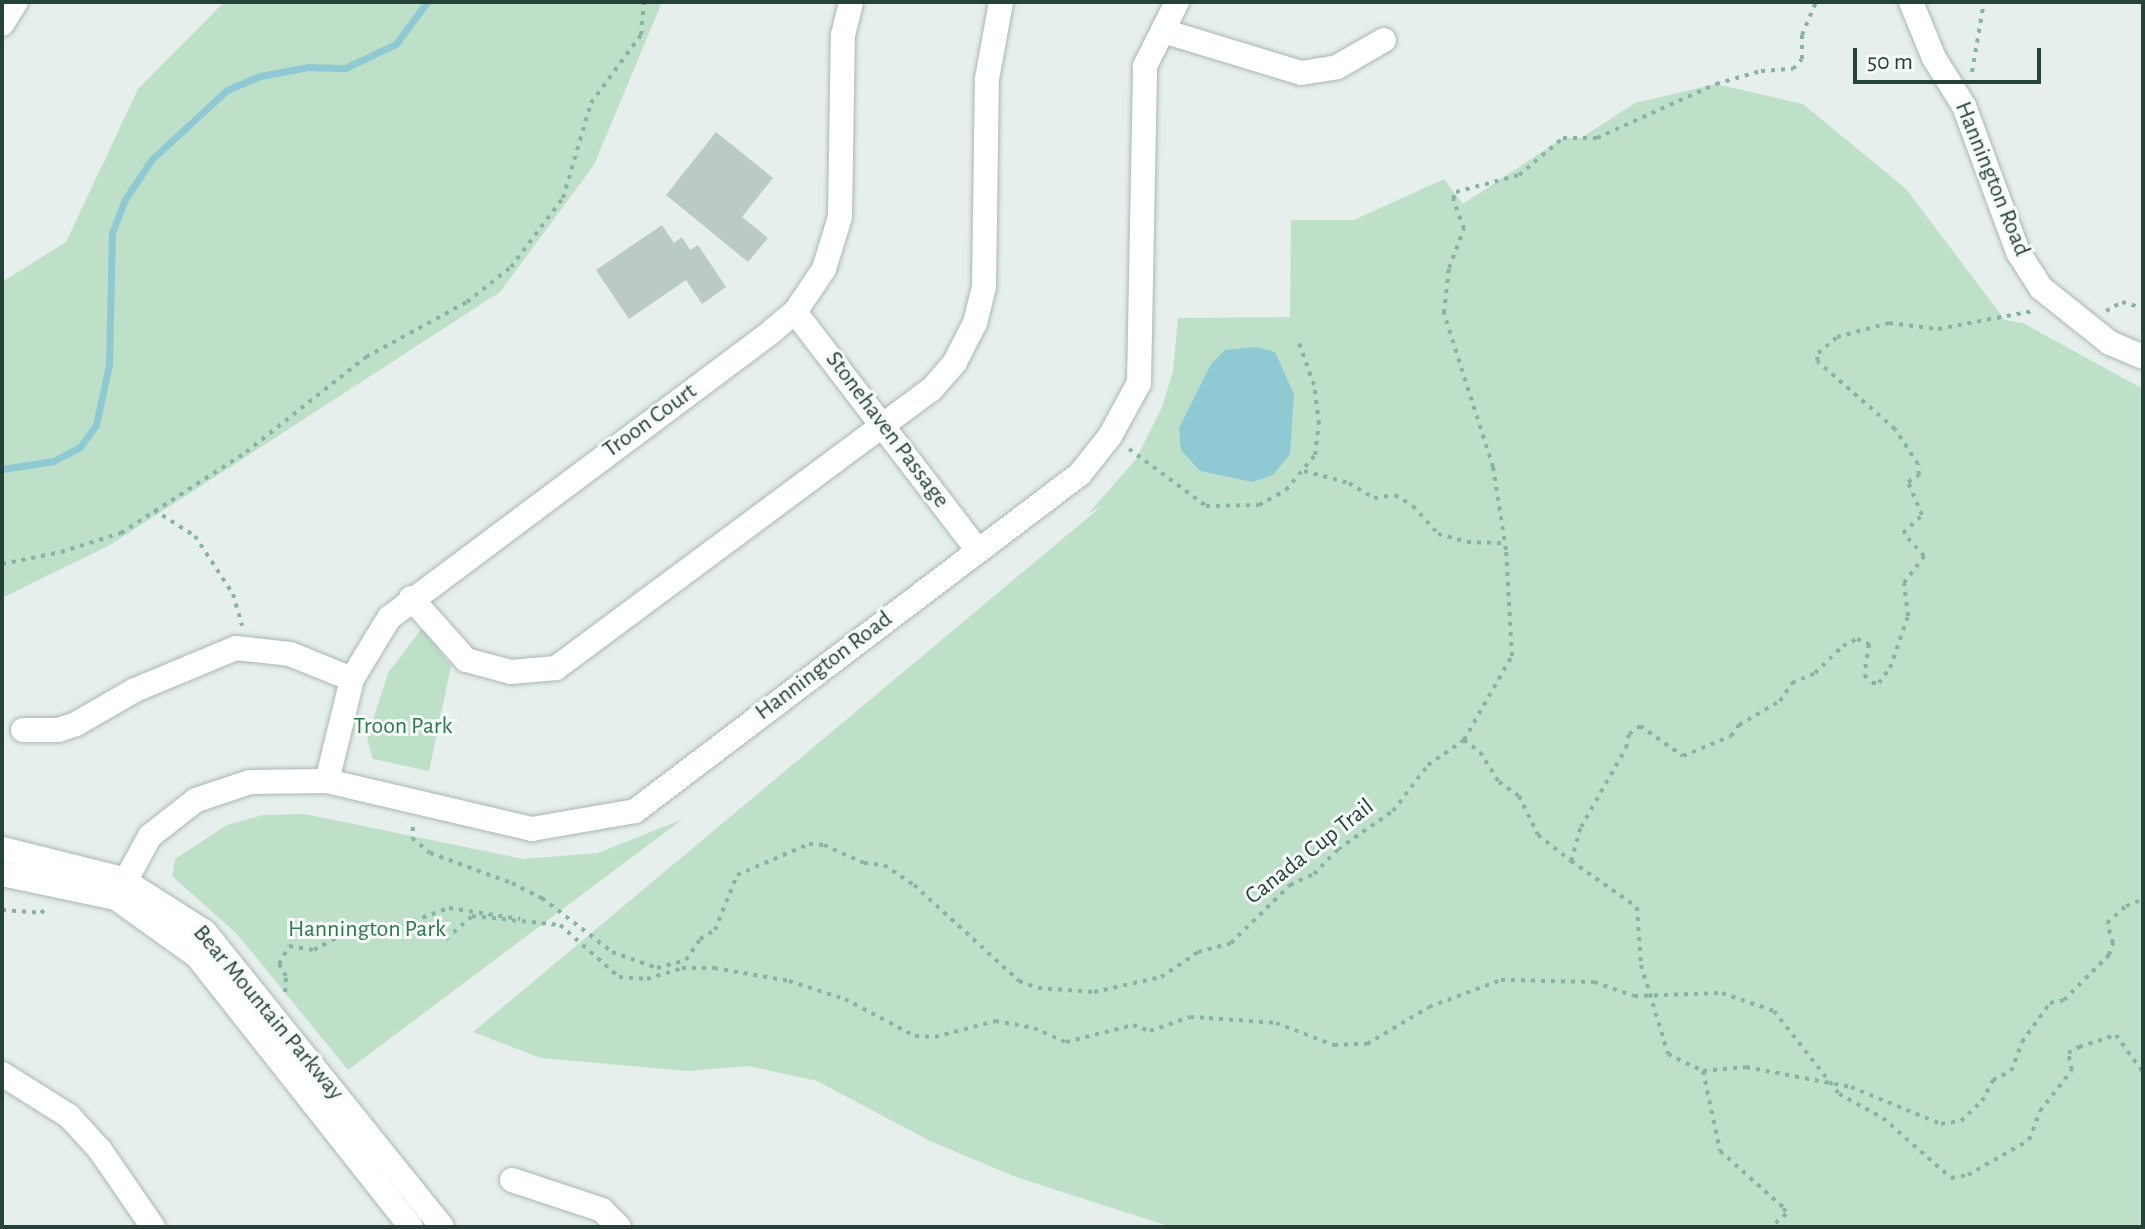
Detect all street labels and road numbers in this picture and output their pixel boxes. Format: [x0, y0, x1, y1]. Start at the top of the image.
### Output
street label: Hannington Road [1948, 98, 2036, 260]
street label: Stonehaven Passage [819, 346, 955, 514]
street label: Troon Court [598, 377, 702, 465]
street label: Hannington Road [750, 605, 898, 727]
street label: Canada Cup Trail [1240, 793, 1380, 911]
street label: Bear Mountain Parkway [186, 919, 350, 1107]

